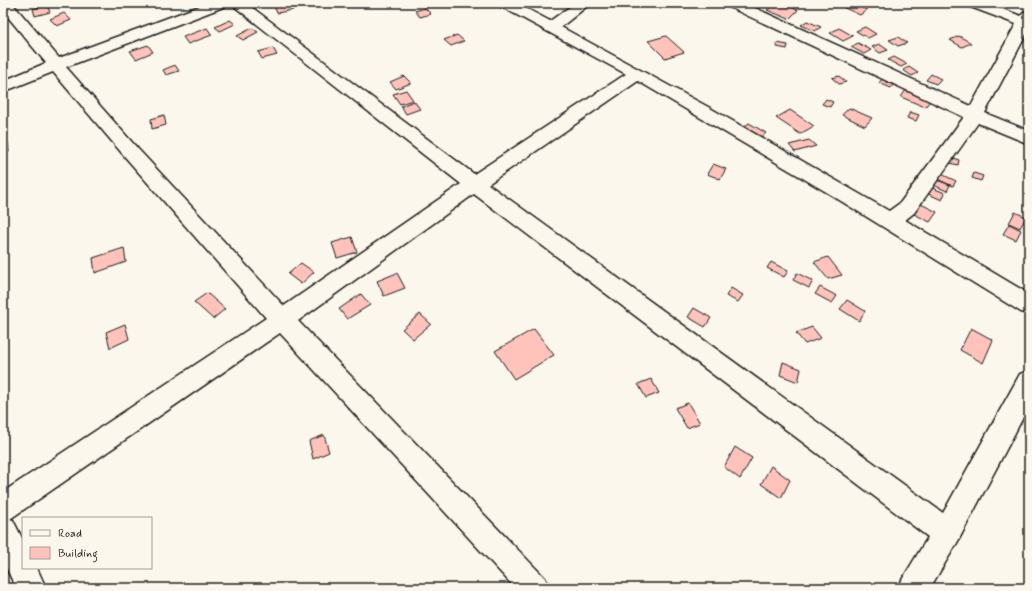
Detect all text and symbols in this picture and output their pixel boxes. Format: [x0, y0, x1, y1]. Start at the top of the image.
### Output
legend [22, 517, 152, 569]
text: Road [58, 526, 82, 542]
text: Building [58, 546, 98, 563]

